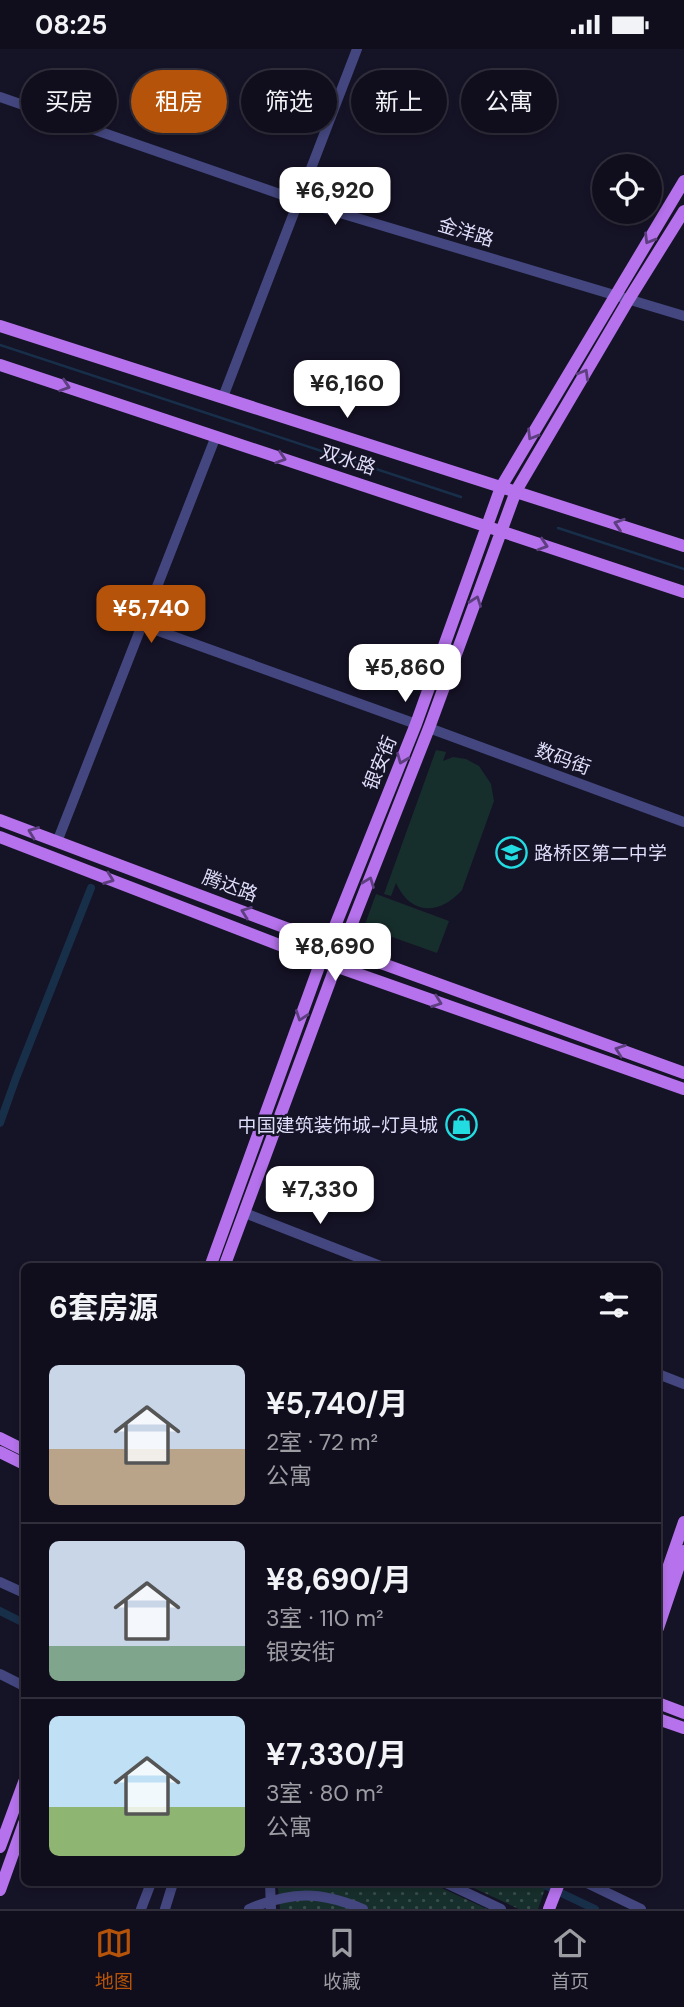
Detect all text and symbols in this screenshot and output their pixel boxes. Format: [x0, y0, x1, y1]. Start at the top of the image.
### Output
text: 08:25 [35, 8, 108, 42]
chip: 买房 [21, 70, 117, 133]
chip: 租房 [131, 70, 227, 133]
chip: 筛选 [241, 70, 337, 133]
chip: 新上 [351, 70, 447, 133]
chip: 公寓 [461, 70, 557, 133]
map controls [592, 154, 662, 224]
button: locate [592, 154, 662, 224]
pin: ¥6,920 [278, 167, 392, 227]
text: ¥6,920 [295, 175, 375, 205]
street label: 金洋路 [435, 212, 497, 252]
one-way arrow [644, 232, 657, 245]
pin: ¥6,160 [290, 361, 404, 420]
text: ¥6,160 [310, 368, 384, 398]
one-way arrow [576, 369, 589, 382]
one-way arrow [58, 378, 70, 392]
one-way arrow [527, 427, 540, 440]
street label: 双水路 [317, 439, 379, 481]
one-way arrow [274, 450, 286, 464]
one-way arrow [614, 518, 626, 533]
one-way arrow [537, 537, 549, 551]
pin: ¥5,740 [94, 585, 208, 645]
text: ¥5,740 [112, 593, 190, 623]
one-way arrow [468, 595, 482, 607]
pin: ¥5,860 [348, 645, 462, 704]
text: ¥5,860 [365, 652, 445, 682]
street label: 银安街 [358, 732, 402, 794]
street label: 数码街 [532, 738, 594, 780]
one-way arrow [396, 752, 410, 764]
one-way arrow [27, 827, 39, 841]
school or university icon: 路桥区第二中学 [494, 836, 528, 870]
place label: 路桥区第二中学 [534, 841, 667, 866]
street label: 腾达路 [199, 865, 261, 907]
one-way arrow [103, 871, 115, 885]
one-way arrow [360, 877, 374, 889]
one-way arrow [240, 906, 252, 920]
pin: ¥8,690 [278, 923, 392, 983]
text: ¥8,690 [295, 931, 375, 961]
one-way arrow [431, 994, 443, 1008]
one-way arrow [296, 1010, 310, 1022]
one-way arrow [614, 1044, 626, 1058]
shop icon: 中国建筑装饰城-灯具城 [444, 1108, 478, 1142]
place label: 中国建筑装饰城-灯具城 [238, 1113, 438, 1138]
pin: ¥7,330 [263, 1167, 377, 1226]
text: ¥7,330 [282, 1174, 358, 1204]
icon: filters [595, 1286, 633, 1324]
text: 6套房源 [49, 1288, 158, 1327]
text: ¥5,740/月 [266, 1384, 408, 1423]
icon: home [105, 1393, 189, 1477]
text: 2室 · 72 m² [266, 1427, 378, 1457]
text: 公寓 [266, 1461, 312, 1491]
text: ¥8,690/月 [266, 1560, 412, 1599]
icon: home [105, 1569, 189, 1653]
text: 3室 · 110 m² [266, 1603, 384, 1633]
text: 银安街 [266, 1637, 335, 1667]
text: ¥7,330/月 [266, 1735, 407, 1774]
icon: home [105, 1744, 189, 1828]
text: 3室 · 80 m² [266, 1778, 383, 1808]
text: 公寓 [266, 1812, 312, 1842]
tab: 地图 [95, 1924, 133, 1994]
tab: 收藏 [323, 1924, 361, 1994]
tab: 首页 [551, 1924, 589, 1994]

